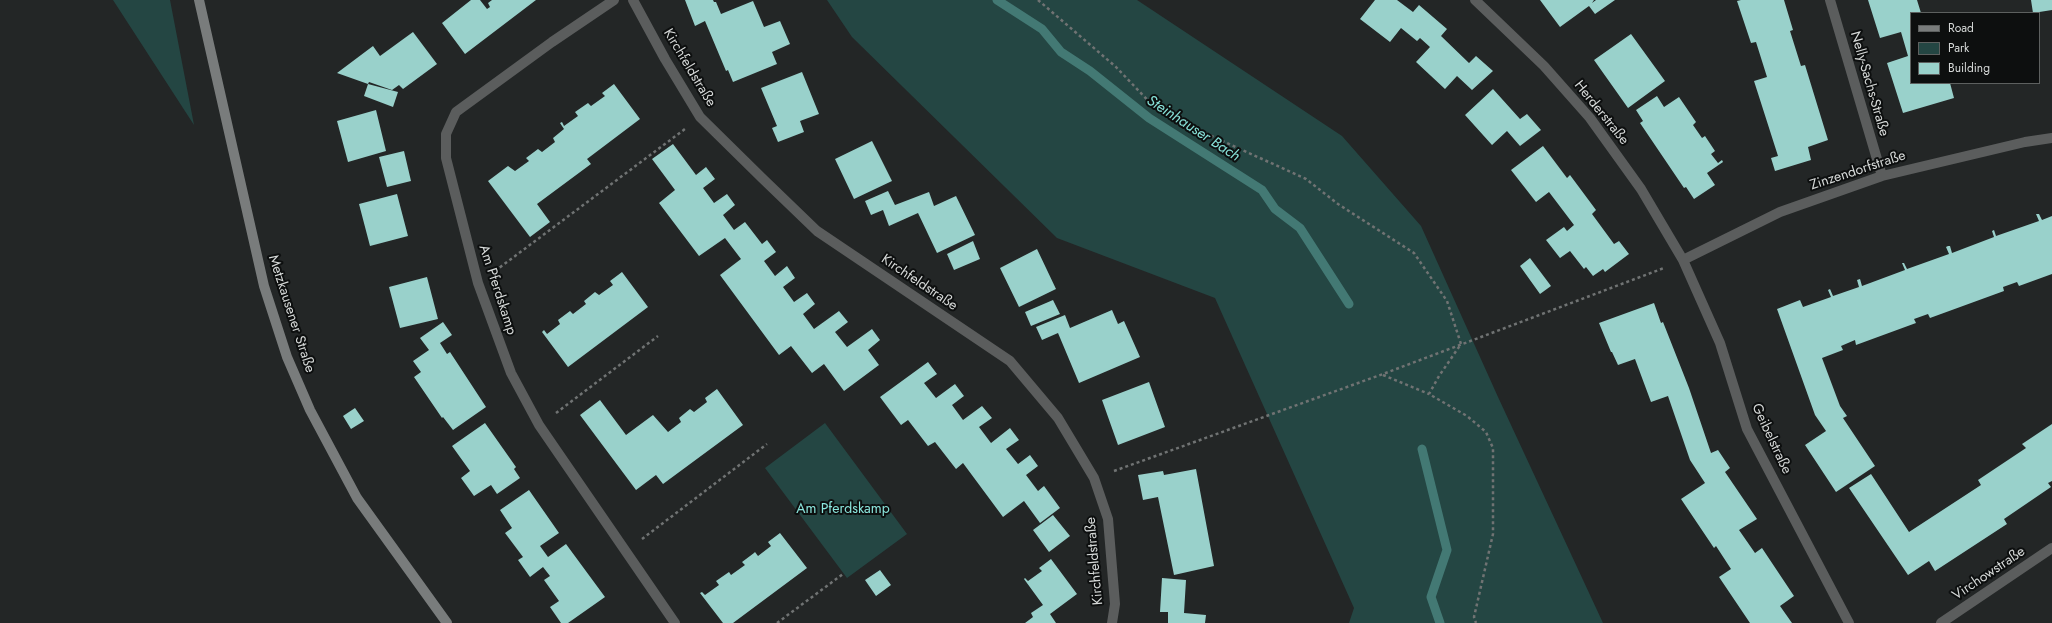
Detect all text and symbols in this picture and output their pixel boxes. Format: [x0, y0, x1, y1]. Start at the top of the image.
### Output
legend [1910, 12, 2040, 84]
text: Road [1948, 19, 1974, 37]
street label: Kirchfeldstraße [659, 26, 719, 110]
street label: Nelly-Sachs-Straße [1846, 30, 1892, 138]
text: Park [1948, 39, 1969, 57]
text: Building [1948, 59, 1990, 77]
street label: Herderstraße [1570, 78, 1632, 148]
water label: Steinhauser Bach [1143, 92, 1243, 166]
street label: Zinzendorfstraße [1808, 148, 1908, 194]
street label: Am Pferdskamp [475, 243, 519, 337]
street label: Kirchfeldstraße [878, 251, 960, 315]
street label: Metzkausener Straße [264, 253, 318, 375]
street label: Geibelstraße [1747, 401, 1795, 477]
park label: Am Pferdskamp [796, 502, 890, 518]
street label: Kirchfeldstraße [1083, 516, 1107, 606]
street label: Virchowstraße [1949, 544, 2029, 604]

